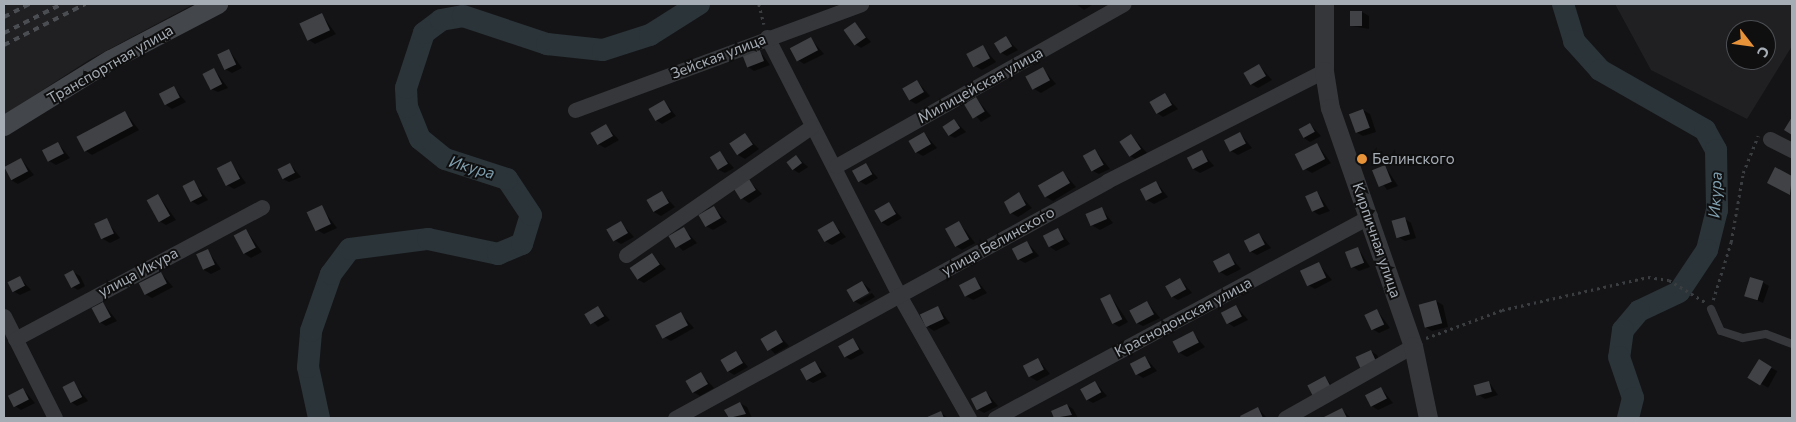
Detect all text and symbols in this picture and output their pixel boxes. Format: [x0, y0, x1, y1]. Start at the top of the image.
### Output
north arrow [1726, 20, 1776, 70]
street label: Транспортная улица [44, 21, 176, 107]
street label: Зейская улица [668, 30, 768, 82]
street label: Милицейская улица [914, 43, 1046, 127]
text: С [1754, 44, 1773, 61]
place label: Белинского [1372, 150, 1455, 168]
water label: Икура [447, 151, 497, 183]
marker: Белинского [1356, 153, 1368, 165]
water label: Икура [1704, 171, 1726, 219]
street label: Кирпичная улица [1349, 180, 1405, 300]
street label: улица Белинского [938, 202, 1058, 280]
street label: улица Икура [95, 244, 181, 300]
street label: Краснодонская улица [1111, 273, 1255, 361]

